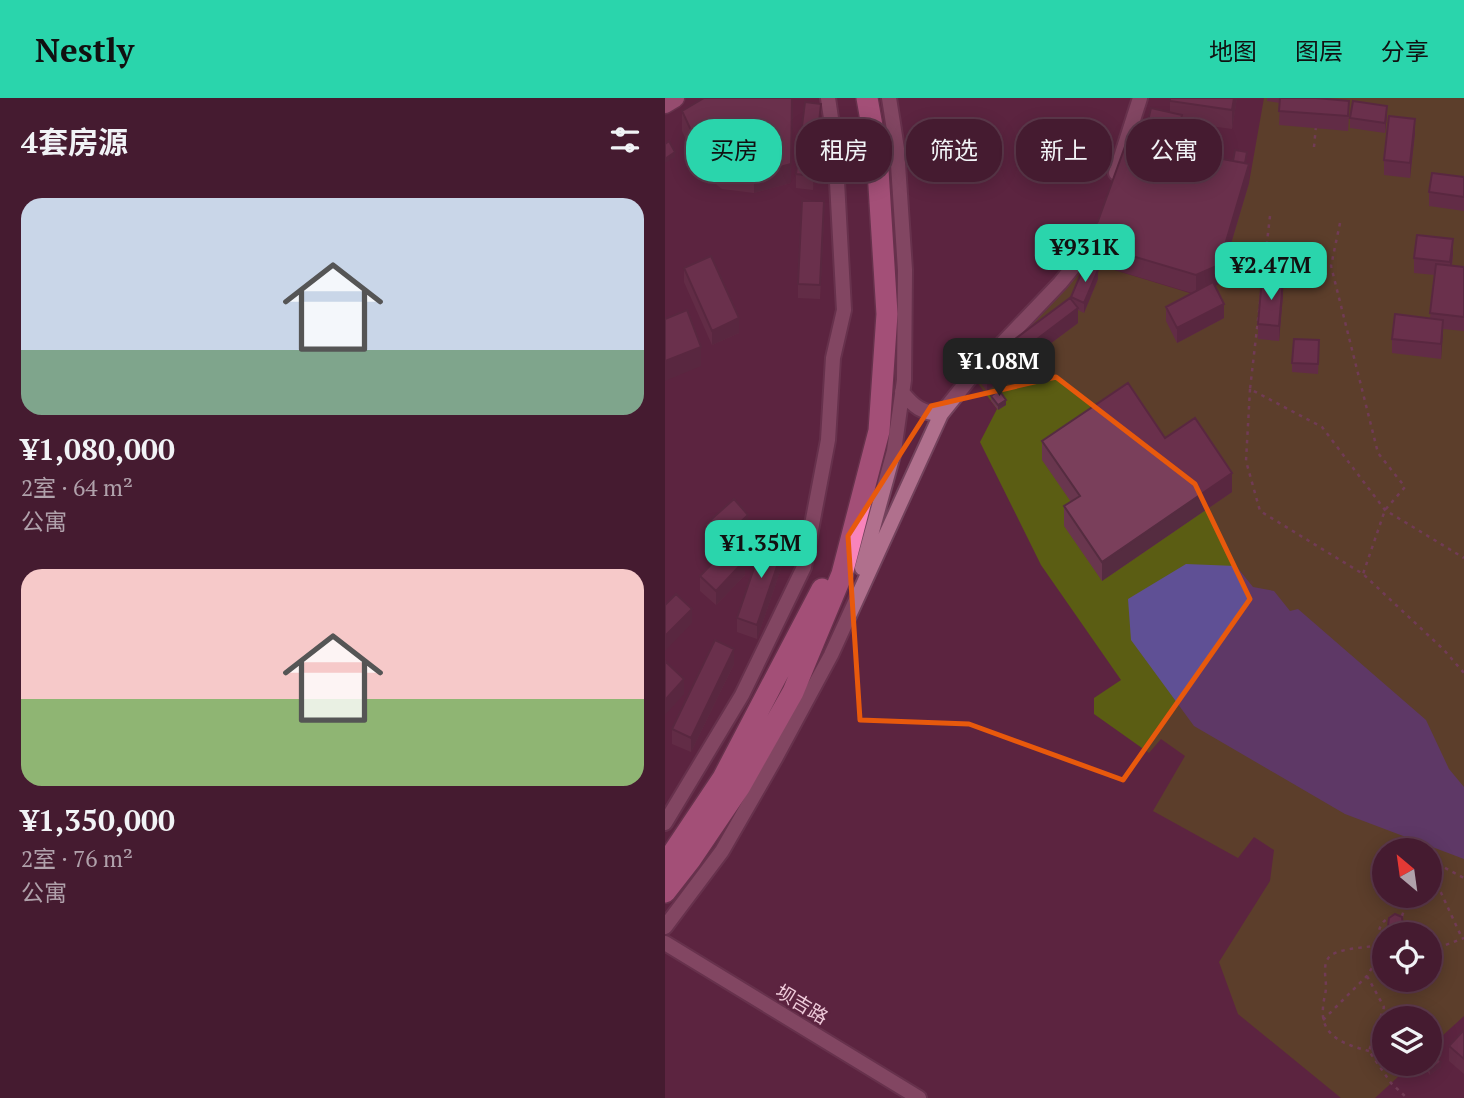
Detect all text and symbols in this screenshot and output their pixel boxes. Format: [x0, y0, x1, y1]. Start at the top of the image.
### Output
text: Nestly [35, 28, 134, 71]
text: 地图 [1209, 35, 1257, 67]
text: 图层 [1295, 35, 1343, 67]
text: 分享 [1381, 35, 1429, 67]
chip: 买房 [686, 119, 782, 182]
chip: 租房 [796, 119, 892, 182]
chip: 筛选 [906, 119, 1002, 182]
chip: 新上 [1016, 119, 1112, 182]
chip: 公寓 [1126, 119, 1222, 182]
icon: filters [606, 121, 644, 159]
text: 4套房源 [21, 122, 128, 162]
pin: ¥931K [1036, 225, 1134, 284]
text: ¥931K [1051, 231, 1119, 262]
pin: ¥2.47M [1214, 242, 1328, 302]
icon: home [270, 244, 396, 370]
text: ¥2.47M [1231, 249, 1311, 280]
pin: ¥1.08M [942, 338, 1056, 398]
text: ¥1.08M [959, 345, 1039, 376]
text: ¥1,080,000 [21, 429, 175, 469]
text: 2室 · 64 m² [21, 472, 133, 503]
text: 公寓 [21, 506, 67, 537]
pin: ¥1.35M [704, 520, 818, 580]
text: ¥1.35M [721, 527, 801, 558]
icon: home [270, 615, 396, 741]
text: ¥1,350,000 [21, 800, 175, 840]
north arrow [1372, 838, 1442, 908]
map controls [1372, 838, 1442, 1076]
text: 2室 · 76 m² [21, 843, 133, 874]
text: 公寓 [21, 877, 67, 908]
button: locate [1372, 922, 1442, 992]
street label: 坝吉路 [771, 978, 833, 1029]
button: layers [1372, 1006, 1442, 1076]

